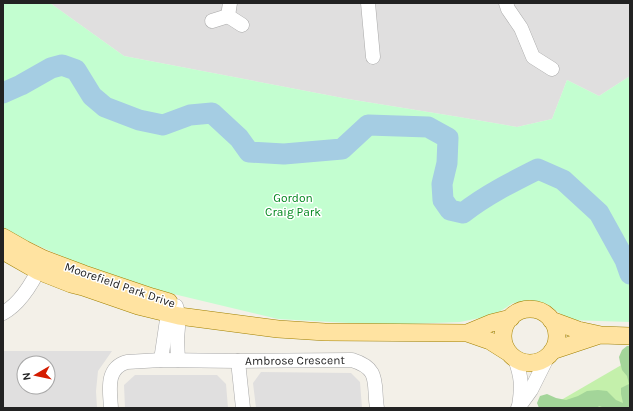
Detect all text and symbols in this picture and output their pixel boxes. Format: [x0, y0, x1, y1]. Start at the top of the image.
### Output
park label: Gordon Craig Park [265, 191, 321, 219]
street label: Moorefield Park Drive [63, 259, 177, 311]
street label: Ambrose Crescent [245, 353, 345, 368]
north arrow [16, 355, 56, 395]
text: N [20, 372, 34, 381]

